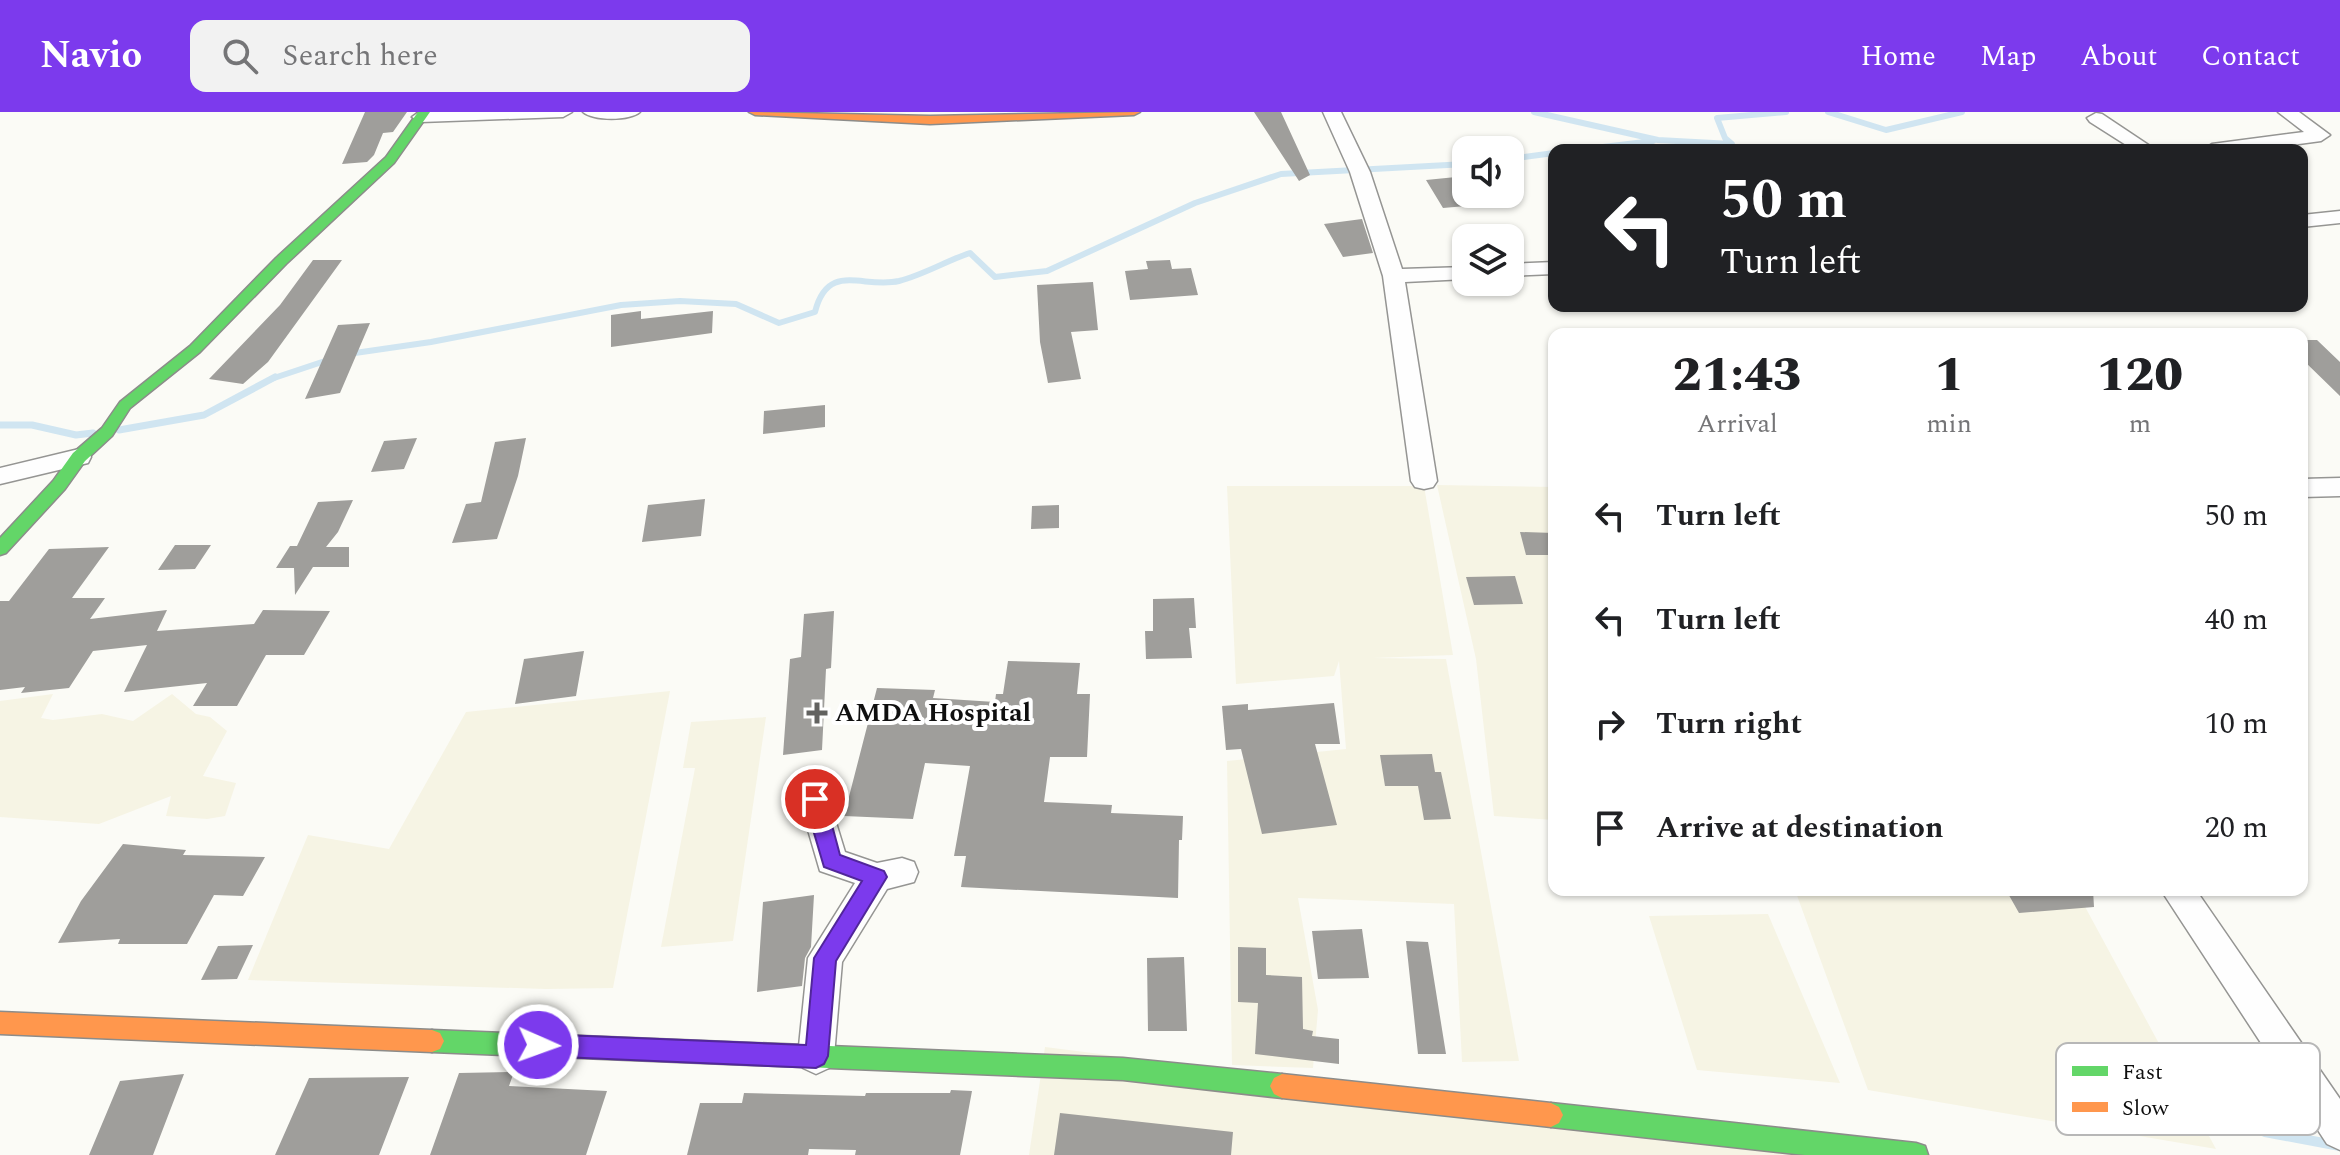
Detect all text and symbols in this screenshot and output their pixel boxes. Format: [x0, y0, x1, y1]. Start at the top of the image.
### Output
search box [190, 20, 750, 92]
text: Navio [40, 27, 142, 85]
text: Search here [282, 33, 438, 79]
icon: search [218, 34, 262, 78]
text: Home [1860, 35, 1936, 78]
text: Map [1980, 35, 2036, 78]
text: About [2080, 35, 2157, 78]
text: Contact [2201, 35, 2300, 78]
map controls [1452, 136, 1524, 296]
button: sound [1452, 136, 1524, 208]
text: 50 m [1720, 158, 1847, 243]
icon: left [1588, 176, 1692, 280]
button: layers [1452, 224, 1524, 296]
text: Turn left [1720, 235, 1861, 290]
text: 21:43 [1673, 339, 1802, 412]
text: 1 [1935, 339, 1964, 412]
text: 120 [2097, 339, 2183, 412]
text: Arrival [1697, 404, 1778, 444]
text: min [1926, 404, 1972, 444]
text: m [2129, 404, 2151, 444]
text: Turn left [1656, 493, 1781, 539]
text: 50 m [2205, 493, 2268, 539]
icon: left [1588, 494, 1632, 538]
text: Turn left [1656, 597, 1781, 643]
text: 40 m [2205, 597, 2268, 643]
icon: left [1588, 598, 1632, 642]
place label: AMDA Hospital [835, 693, 1031, 733]
text: Turn right [1656, 701, 1802, 747]
text: 10 m [2205, 701, 2268, 747]
marker: AMDA Hospital [806, 702, 828, 724]
icon: right [1588, 702, 1632, 746]
pin [781, 765, 849, 833]
icon: arrive [793, 777, 837, 821]
text: Arrive at destination [1656, 805, 1943, 851]
text: 20 m [2205, 805, 2268, 851]
icon: arrive [1588, 806, 1632, 850]
position arrow [496, 1003, 580, 1087]
legend [2056, 1043, 2320, 1135]
text: Fast [2122, 1056, 2163, 1089]
text: Slow [2122, 1092, 2170, 1125]

